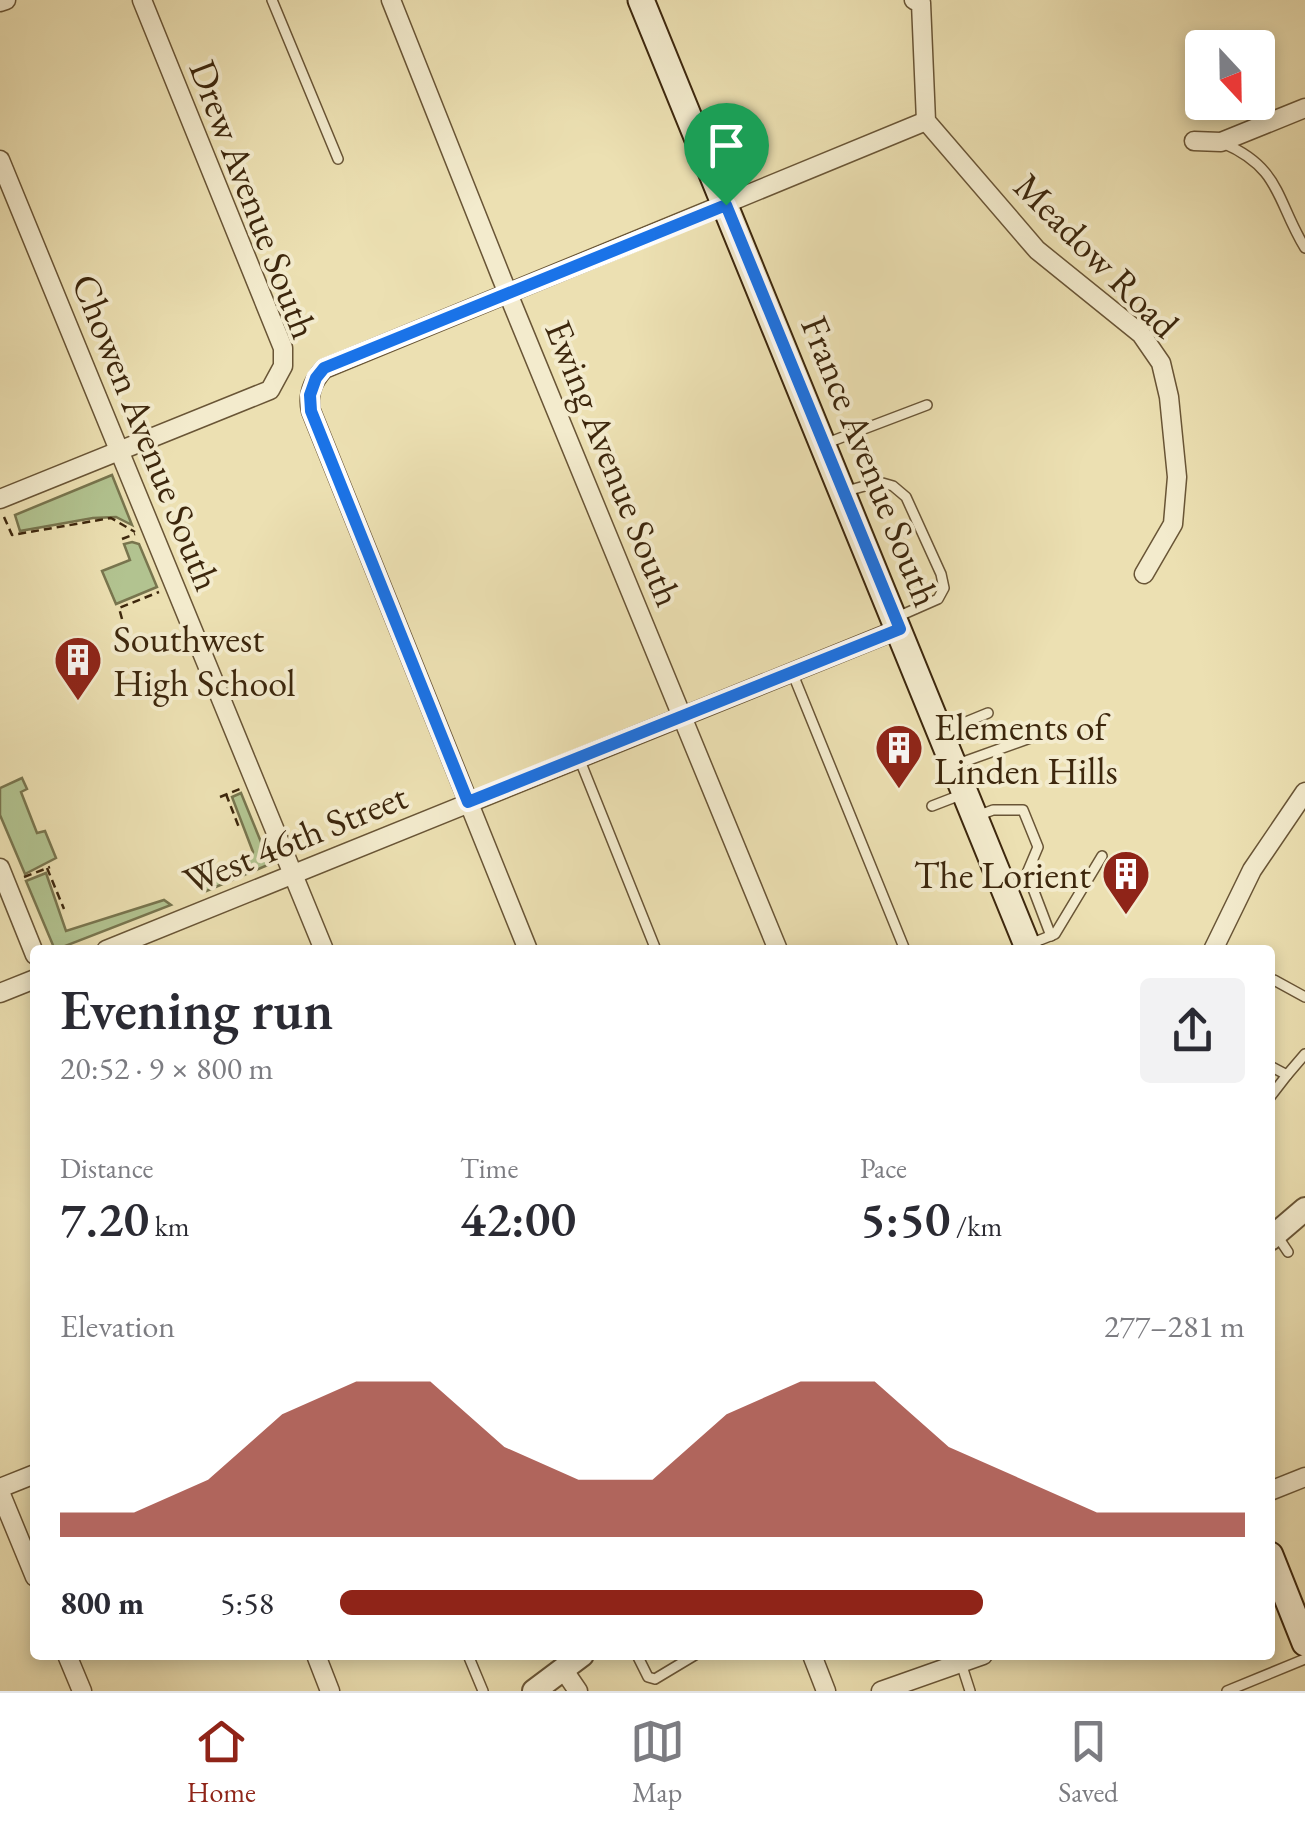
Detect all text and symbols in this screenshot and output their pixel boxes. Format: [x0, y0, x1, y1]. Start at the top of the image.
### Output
north arrow [1185, 30, 1275, 120]
map controls [1185, 30, 1275, 120]
street label: Drew Avenue South [178, 53, 330, 345]
pin [684, 103, 769, 206]
icon: arrive [699, 118, 754, 173]
street label: Meadow Road [1004, 162, 1191, 349]
street label: Chowen Avenue South [61, 267, 233, 597]
street label: France Avenue South [790, 308, 952, 614]
street label: Ewing Avenue South [534, 313, 694, 613]
place label: Southwest High School [113, 614, 296, 707]
building icon: Southwest High School [52, 634, 104, 702]
place label: Elements of Linden Hills [934, 702, 1118, 795]
building icon: Elements of Linden Hills [873, 722, 925, 790]
street label: West 46th Street [176, 771, 414, 905]
building icon: The Lorient [1100, 848, 1152, 916]
place label: The Lorient [914, 850, 1091, 899]
text: Evening run [60, 974, 333, 1045]
button: share [1140, 978, 1245, 1083]
text: 20:52 · 9 × 800 m [60, 1047, 273, 1089]
text: Distance [60, 1150, 154, 1186]
text: Time [460, 1150, 518, 1186]
text: Pace [860, 1150, 907, 1186]
text: 7.20 [60, 1186, 149, 1251]
text: 42:00 [460, 1186, 576, 1251]
text: 5:50 [860, 1186, 951, 1251]
text: km [149, 1208, 190, 1244]
text: /km [951, 1208, 1002, 1244]
text: Elevation [60, 1305, 175, 1347]
text: 277–281 m [1104, 1305, 1245, 1347]
text: 800 m [60, 1582, 144, 1624]
text: 5:58 [220, 1582, 274, 1624]
tab: Home [187, 1714, 256, 1810]
tab: Map [630, 1714, 685, 1810]
tab: Saved [1058, 1714, 1118, 1810]

